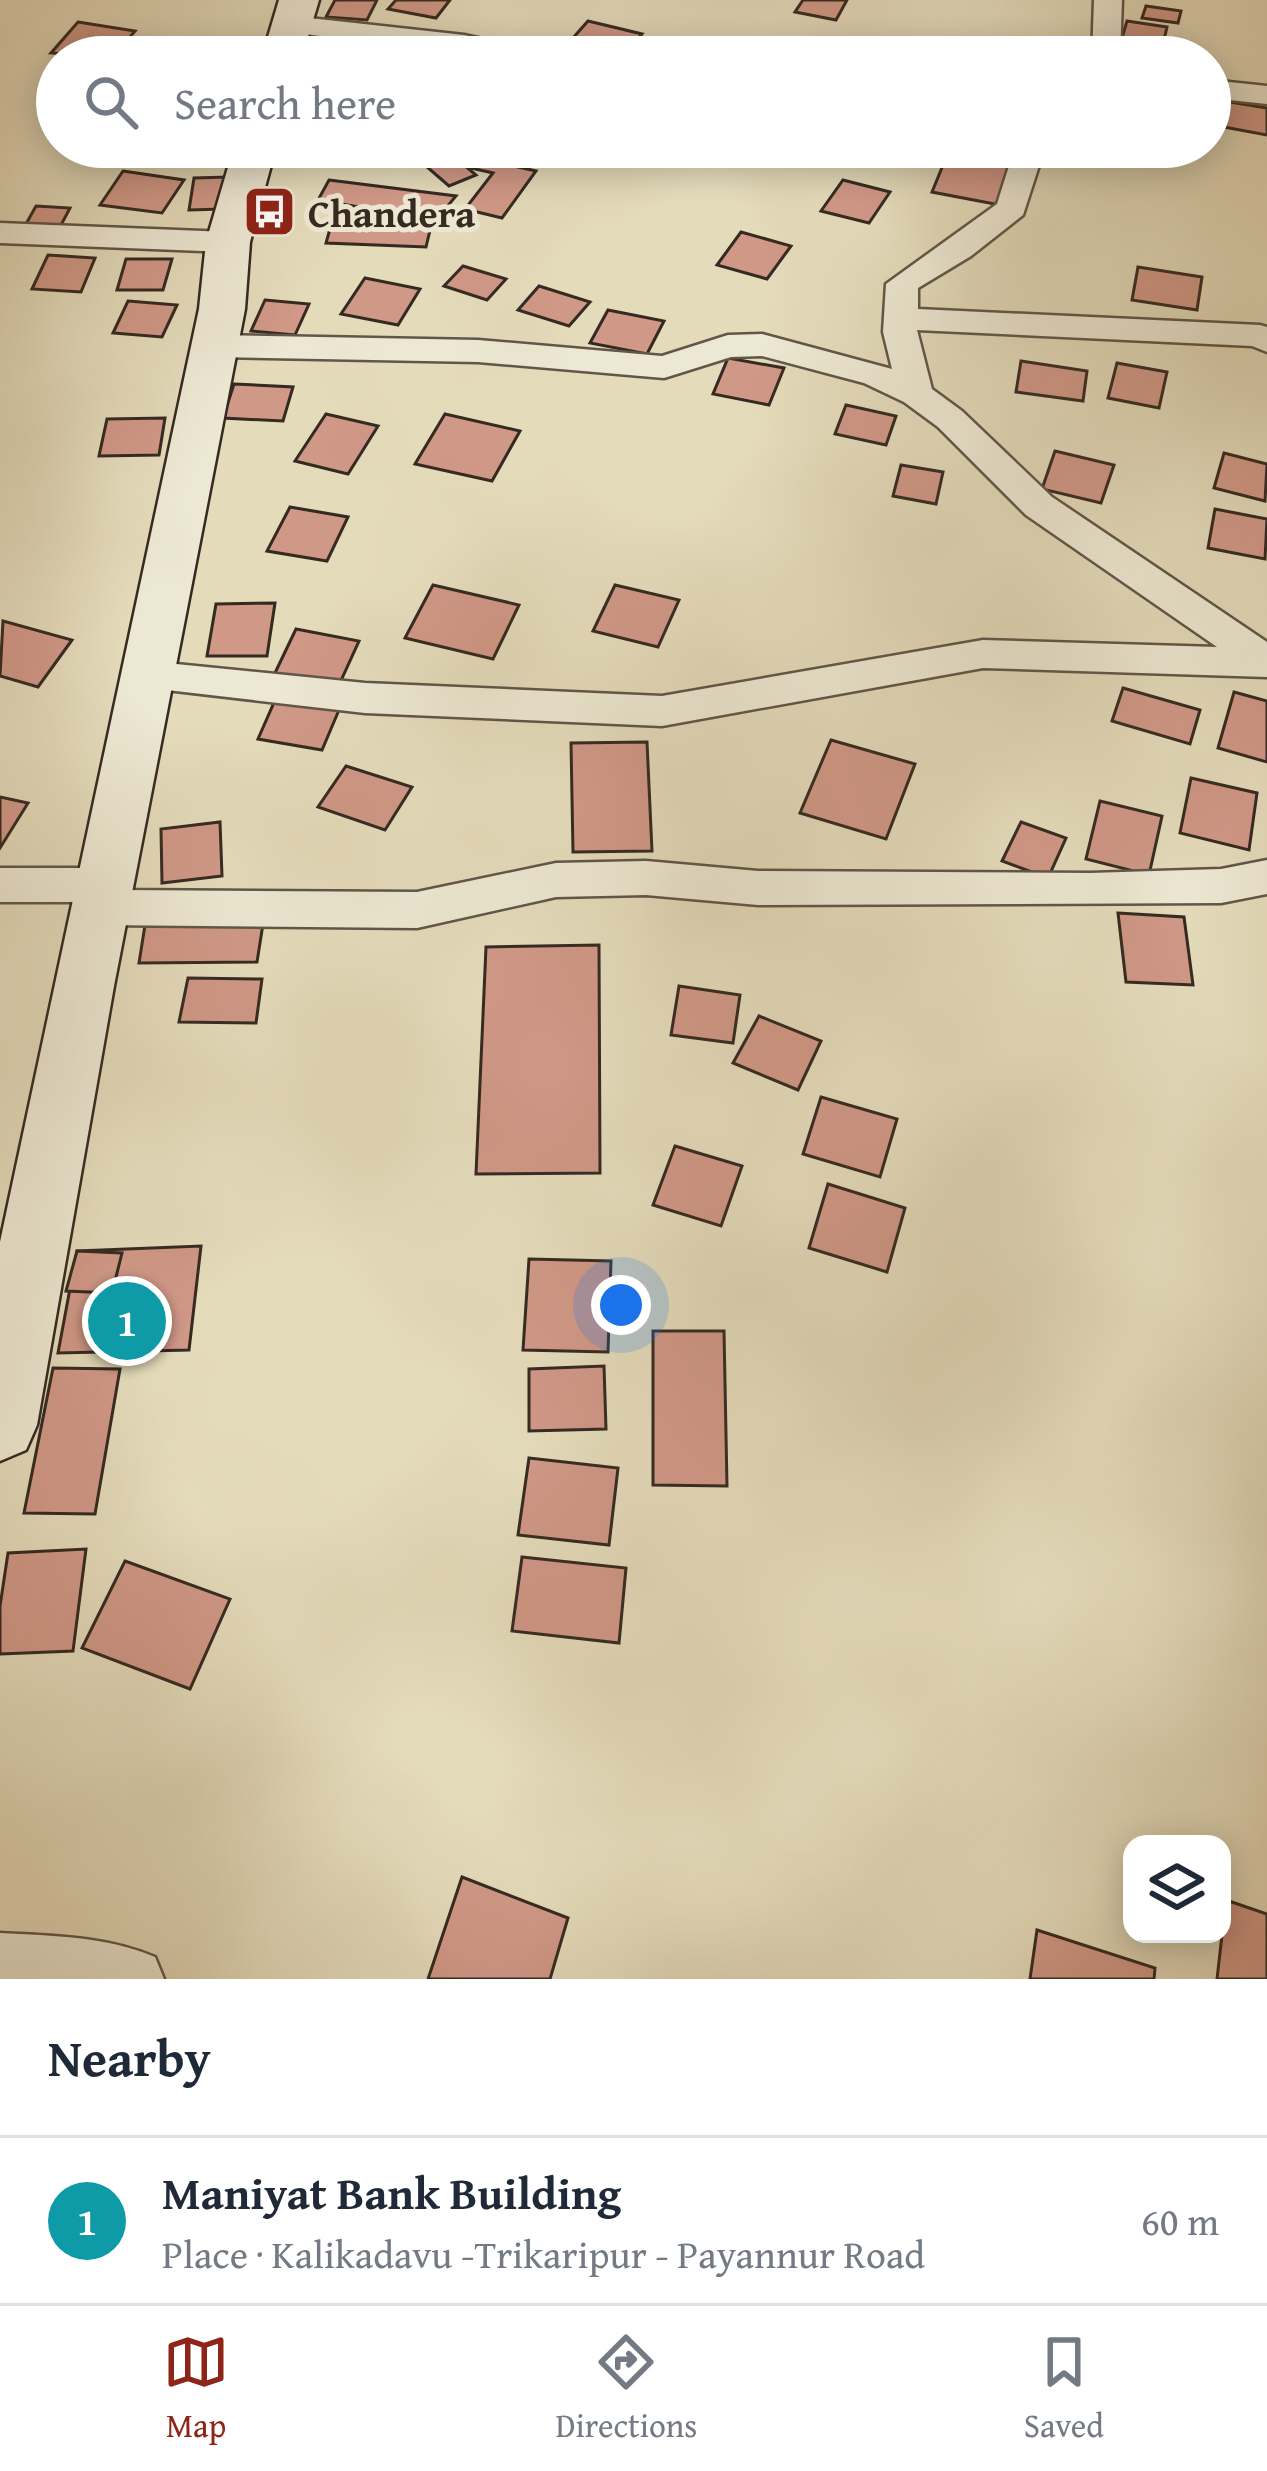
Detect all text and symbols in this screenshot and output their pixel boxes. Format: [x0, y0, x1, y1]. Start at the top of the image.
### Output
search box [36, 36, 1231, 168]
icon: search [78, 69, 144, 135]
text: Search here [174, 70, 396, 135]
bus stop icon: Chandera [241, 184, 297, 240]
place label: Chandera [308, 184, 475, 241]
your location [591, 1275, 651, 1335]
pin: 1 [88, 1276, 166, 1366]
map controls [1123, 1835, 1231, 1943]
button: layers [1123, 1835, 1231, 1943]
text: Nearby [48, 2020, 211, 2095]
text: Maniyat Bank Building [162, 2160, 621, 2225]
text: 1 [77, 2192, 97, 2249]
text: 60 m [1141, 2192, 1219, 2249]
text: Place · Kalikadavu -Trikaripur - Payannur Road [162, 2225, 925, 2282]
tab: Map [163, 2329, 229, 2449]
tab: Directions [556, 2329, 697, 2449]
tab: Saved [1024, 2329, 1104, 2449]

